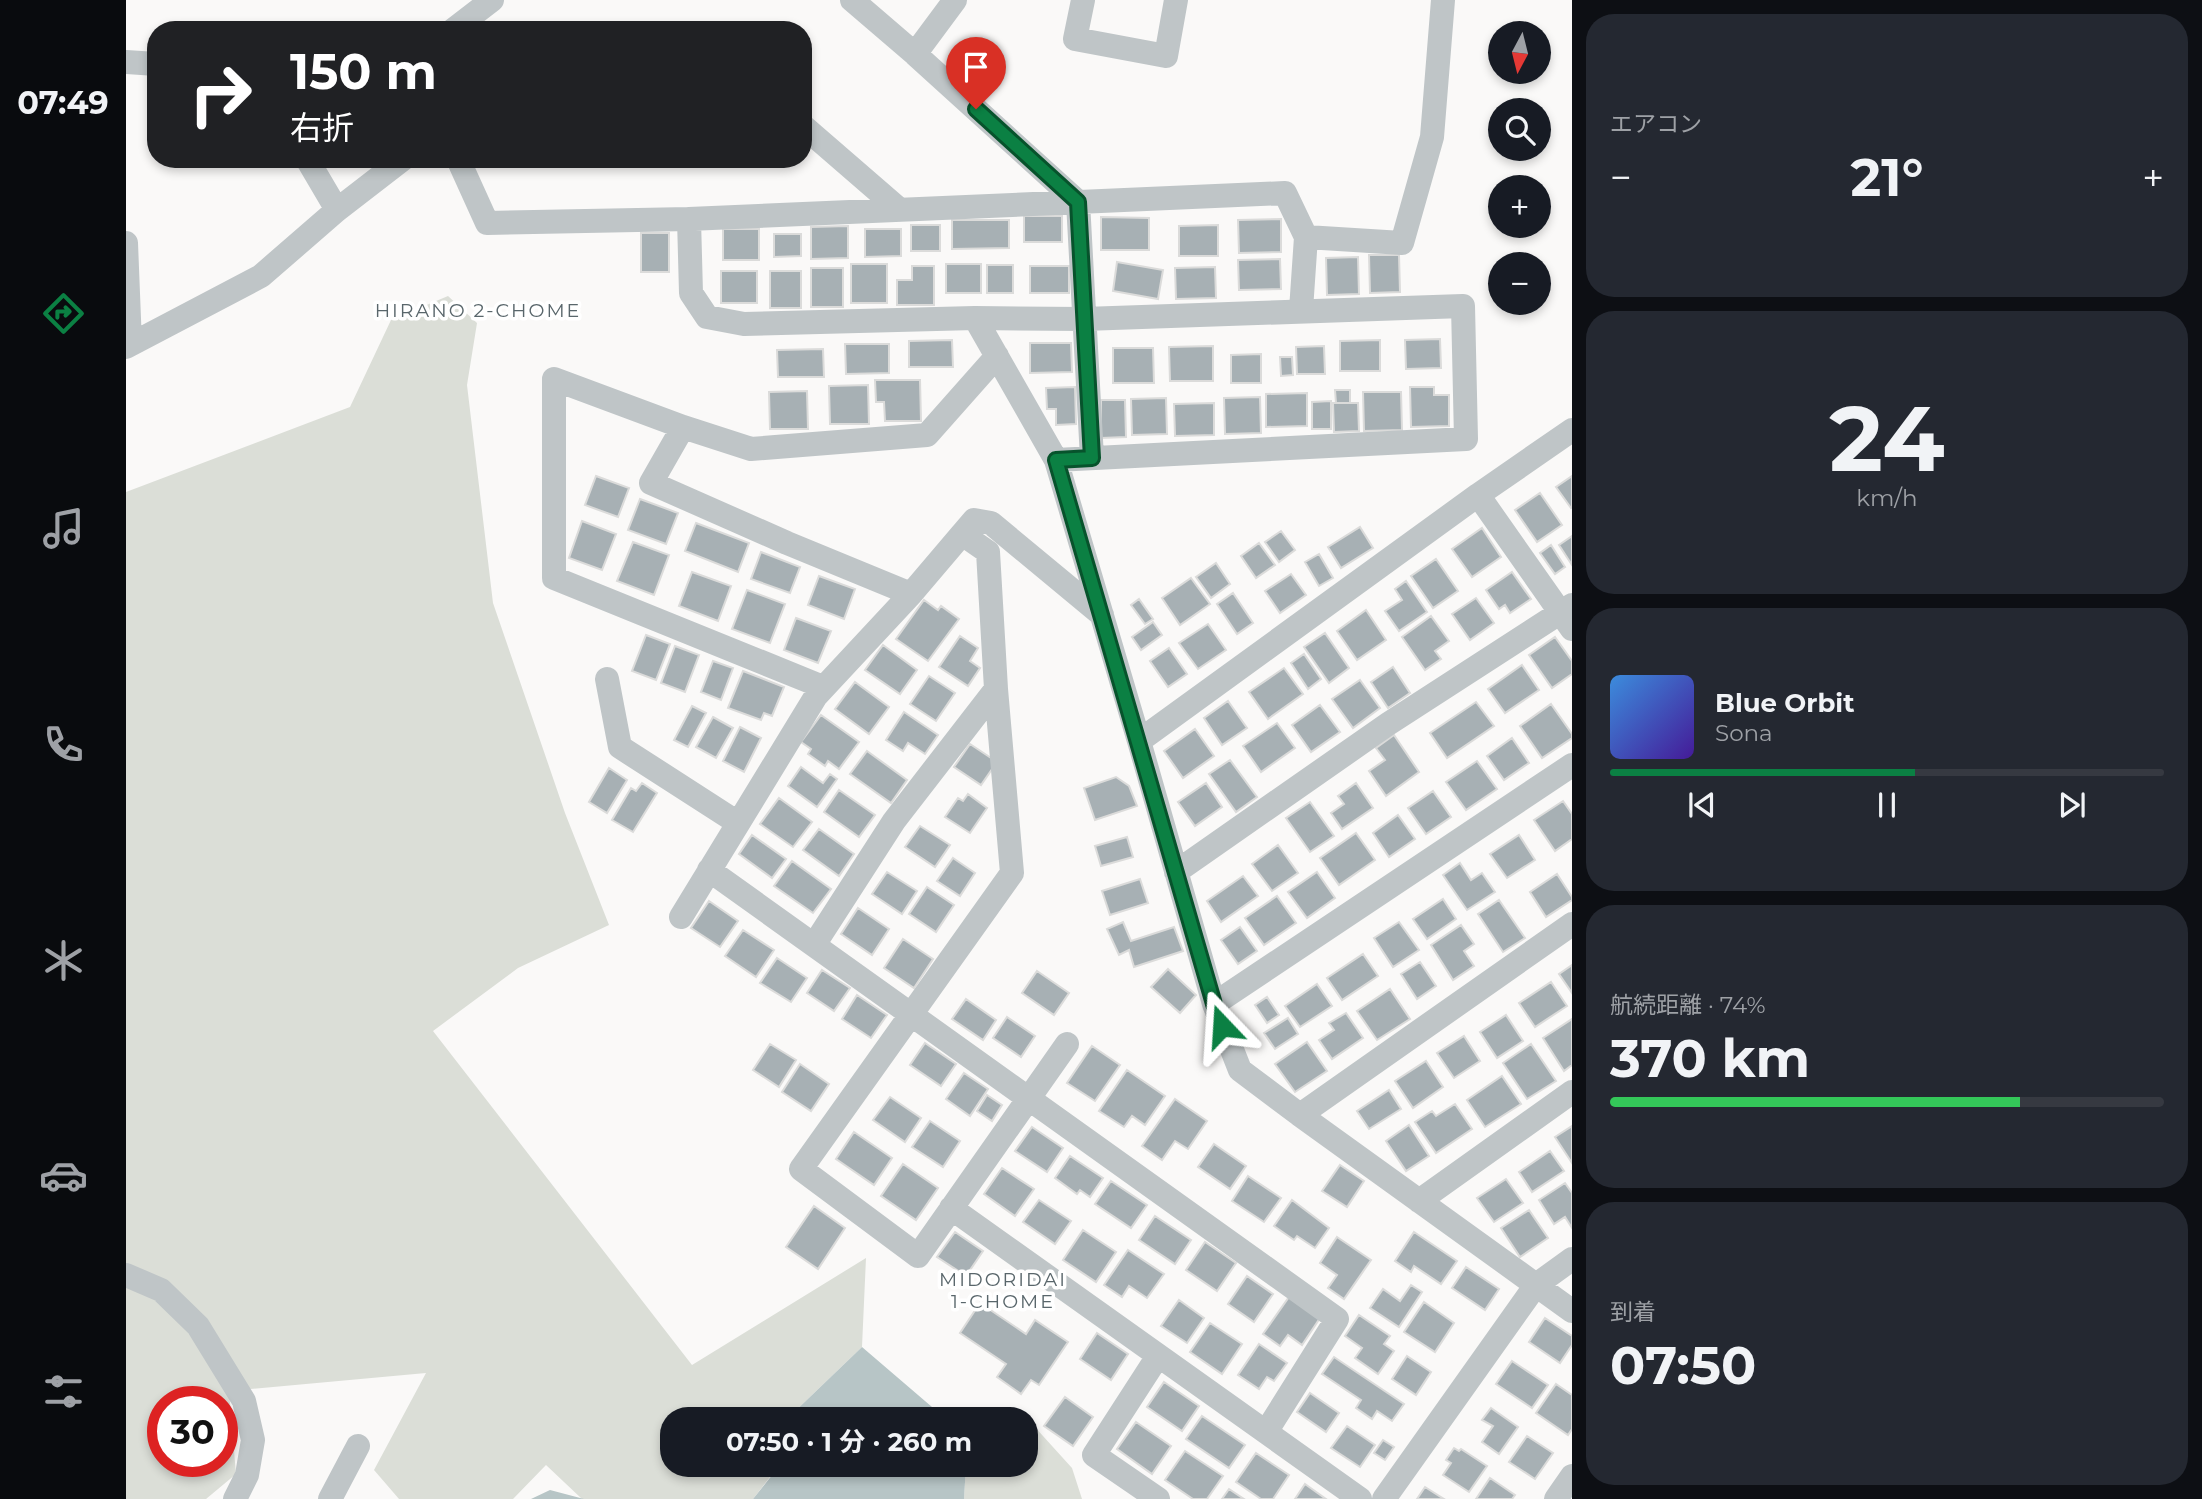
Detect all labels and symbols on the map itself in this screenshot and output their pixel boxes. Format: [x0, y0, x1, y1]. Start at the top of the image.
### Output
north arrow [1488, 21, 1550, 84]
pin [946, 37, 1006, 109]
district label: HIRANO 2-CHOME [375, 299, 581, 322]
position arrow [1185, 989, 1259, 1063]
district label: MIDORIDAI 1-CHOME [939, 1268, 1067, 1313]
speed limit sign: 30 [147, 1386, 238, 1477]

